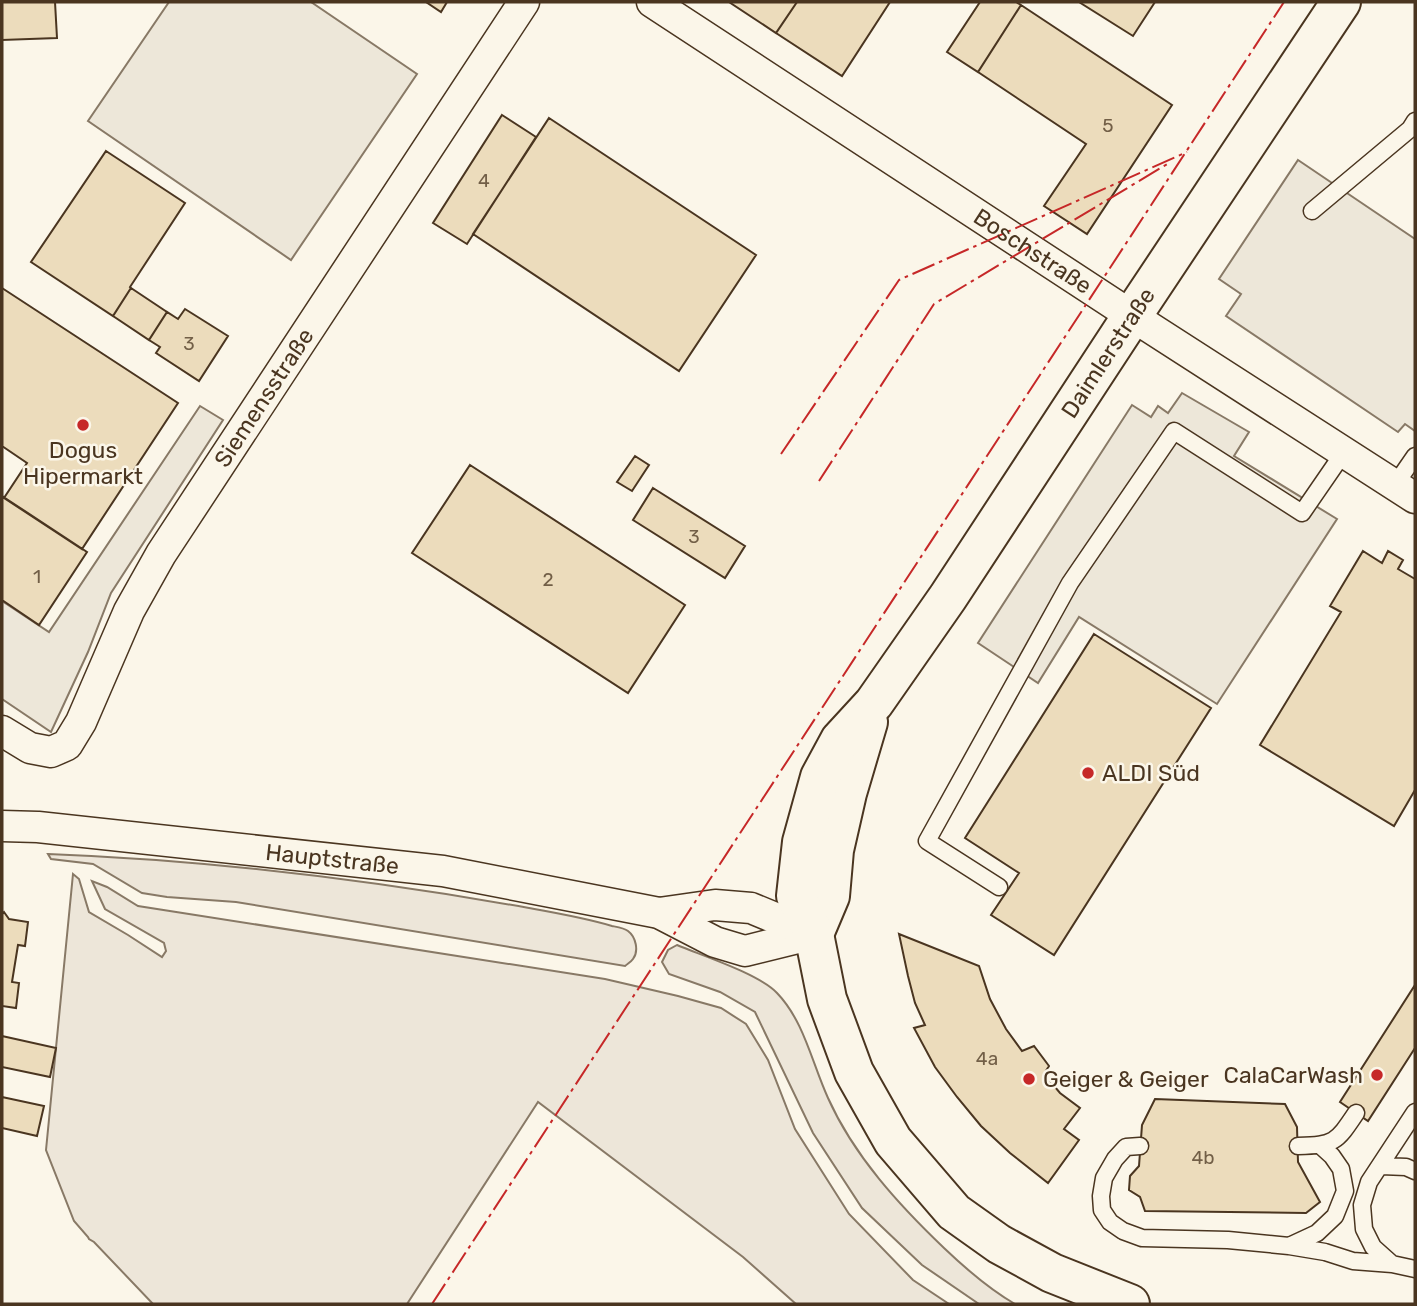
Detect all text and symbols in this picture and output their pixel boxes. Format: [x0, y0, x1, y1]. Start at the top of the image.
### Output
house number: 5 [1102, 114, 1114, 137]
house number: 4 [478, 169, 490, 192]
street label: Boschstraße [968, 202, 1097, 300]
street label: Daimlerstraße [1055, 282, 1161, 423]
street label: Siemensstraße [208, 323, 320, 472]
house number: 3 [183, 332, 195, 355]
marker: Dogus Hipermarkt [75, 417, 91, 433]
place label: Dogus Hipermarkt [23, 436, 143, 490]
house number: 3 [688, 525, 700, 548]
house number: 1 [33, 565, 41, 588]
house number: 2 [542, 568, 554, 591]
place label: ALDI Süd [1102, 759, 1200, 787]
marker: ALDI Süd [1080, 765, 1096, 781]
street label: Hauptstraße [264, 838, 400, 880]
house number: 4a [976, 1047, 998, 1070]
place label: CalaCarWash [1224, 1061, 1363, 1089]
place label: Geiger & Geiger [1043, 1065, 1209, 1093]
marker: CalaCarWash [1369, 1067, 1385, 1083]
marker: Geiger & Geiger [1021, 1071, 1037, 1087]
house number: 4b [1191, 1146, 1215, 1169]

